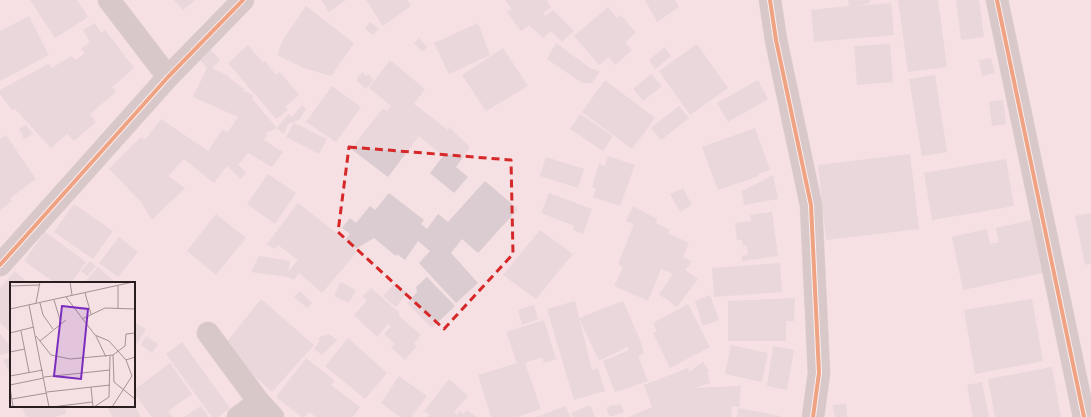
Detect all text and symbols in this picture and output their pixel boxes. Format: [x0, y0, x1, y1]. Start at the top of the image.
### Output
inset map [10, 282, 135, 407]

